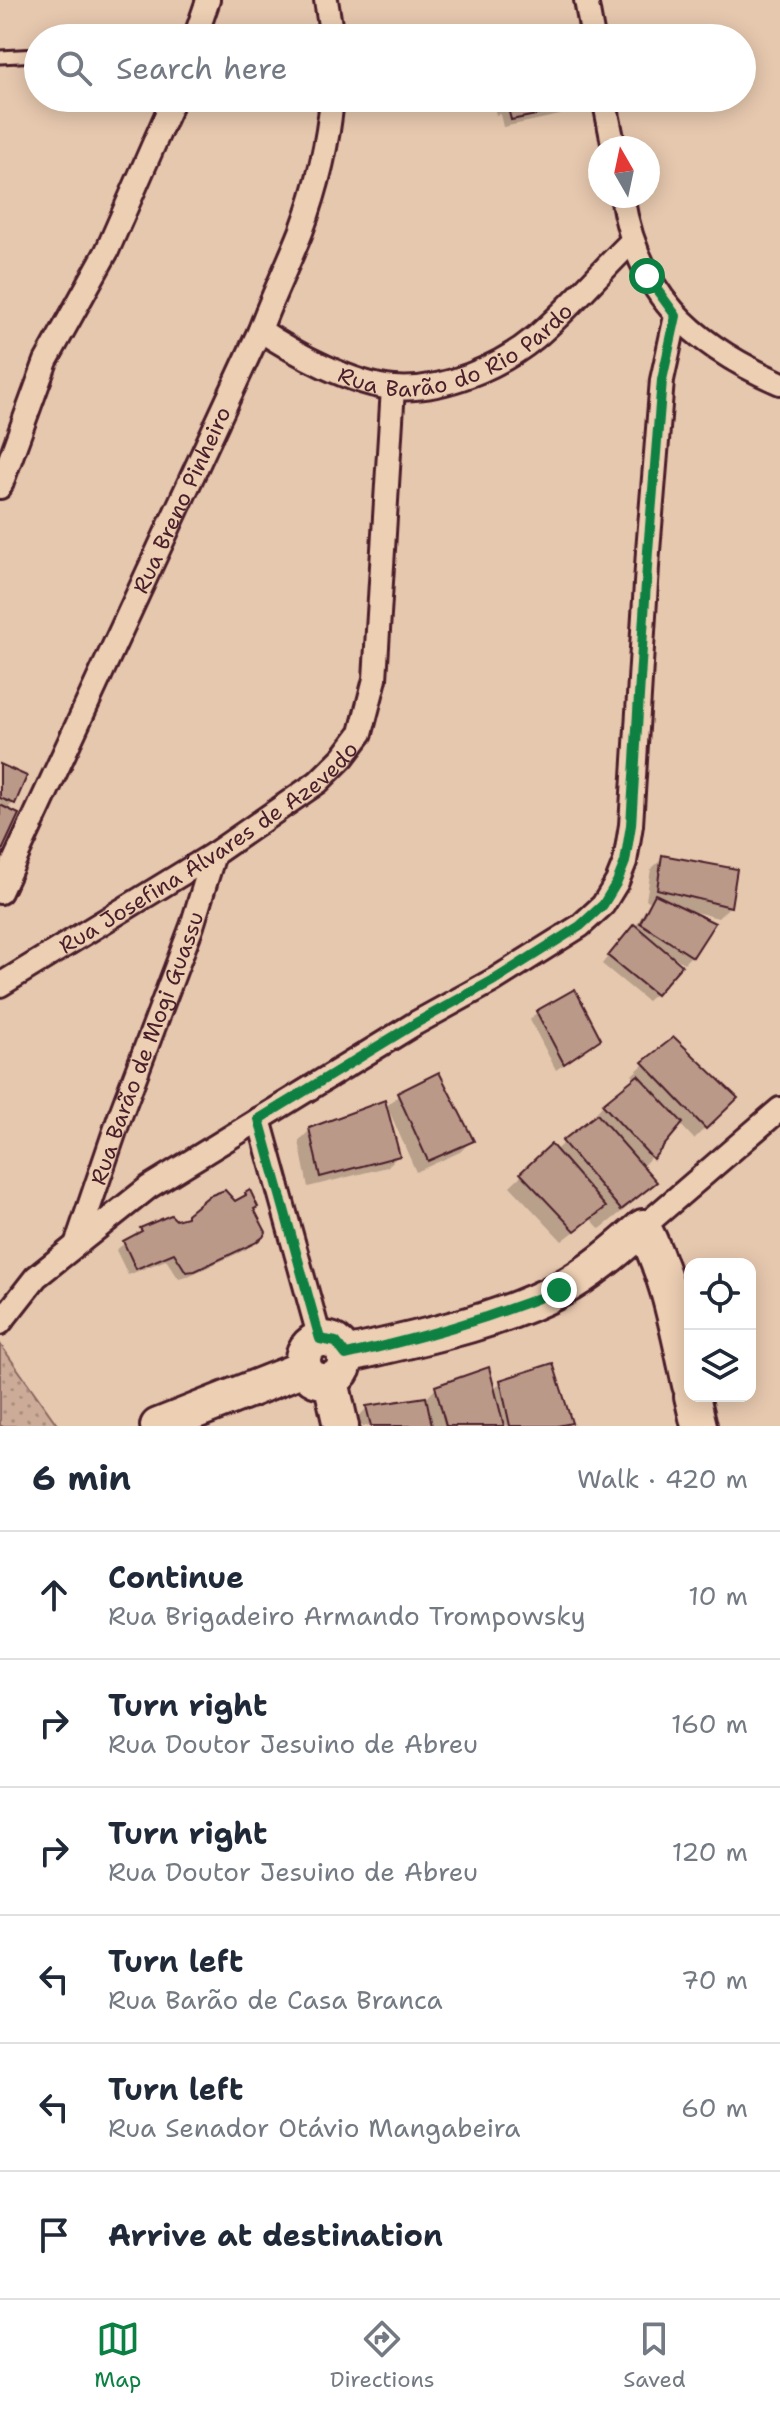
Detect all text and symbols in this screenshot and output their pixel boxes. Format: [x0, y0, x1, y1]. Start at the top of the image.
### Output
search box [24, 24, 756, 112]
icon: search [52, 46, 96, 90]
text: Search here [116, 48, 287, 89]
north arrow [588, 136, 660, 208]
route start [629, 258, 665, 294]
street label: Rua Barão do Rio Pardo [334, 297, 579, 403]
street label: Rua Breno Pinheiro [126, 402, 238, 598]
street label: Rua Josefina Álvares de Azevedo [54, 736, 365, 961]
street label: Rua Barão de Mogi Guassu [84, 908, 211, 1189]
map controls [684, 1258, 756, 1402]
button: locate [684, 1258, 756, 1330]
route end [541, 1272, 577, 1308]
button: layers [684, 1330, 756, 1402]
text: 6 min [32, 1455, 131, 1501]
text: Walk · 420 m [577, 1461, 748, 1496]
text: Continue [108, 1557, 244, 1598]
icon: ahead [32, 1573, 76, 1617]
text: 10 m [688, 1578, 748, 1613]
text: Rua Brigadeiro Armando Trompowsky [108, 1598, 586, 1633]
text: Turn right [108, 1685, 267, 1726]
icon: right [32, 1701, 76, 1745]
text: 160 m [671, 1706, 748, 1741]
text: Rua Doutor Jesuino de Abreu [108, 1726, 478, 1761]
text: Turn right [108, 1813, 267, 1854]
icon: right [32, 1829, 76, 1873]
text: 120 m [672, 1834, 748, 1869]
text: Rua Doutor Jesuino de Abreu [108, 1854, 478, 1889]
text: Turn left [108, 1941, 243, 1982]
icon: left [32, 1957, 76, 2001]
text: 70 m [681, 1962, 748, 1997]
text: Rua Barão de Casa Branca [108, 1982, 443, 2017]
text: Turn left [108, 2069, 243, 2110]
icon: left [32, 2085, 76, 2129]
text: 60 m [681, 2090, 748, 2125]
text: Rua Senador Otávio Mangabeira [108, 2110, 520, 2145]
icon: arrive [32, 2213, 76, 2257]
text: Arrive at destination [108, 2215, 443, 2256]
tab: Map [94, 2317, 141, 2394]
tab: Directions [330, 2317, 435, 2394]
tab: Saved [623, 2317, 686, 2394]

